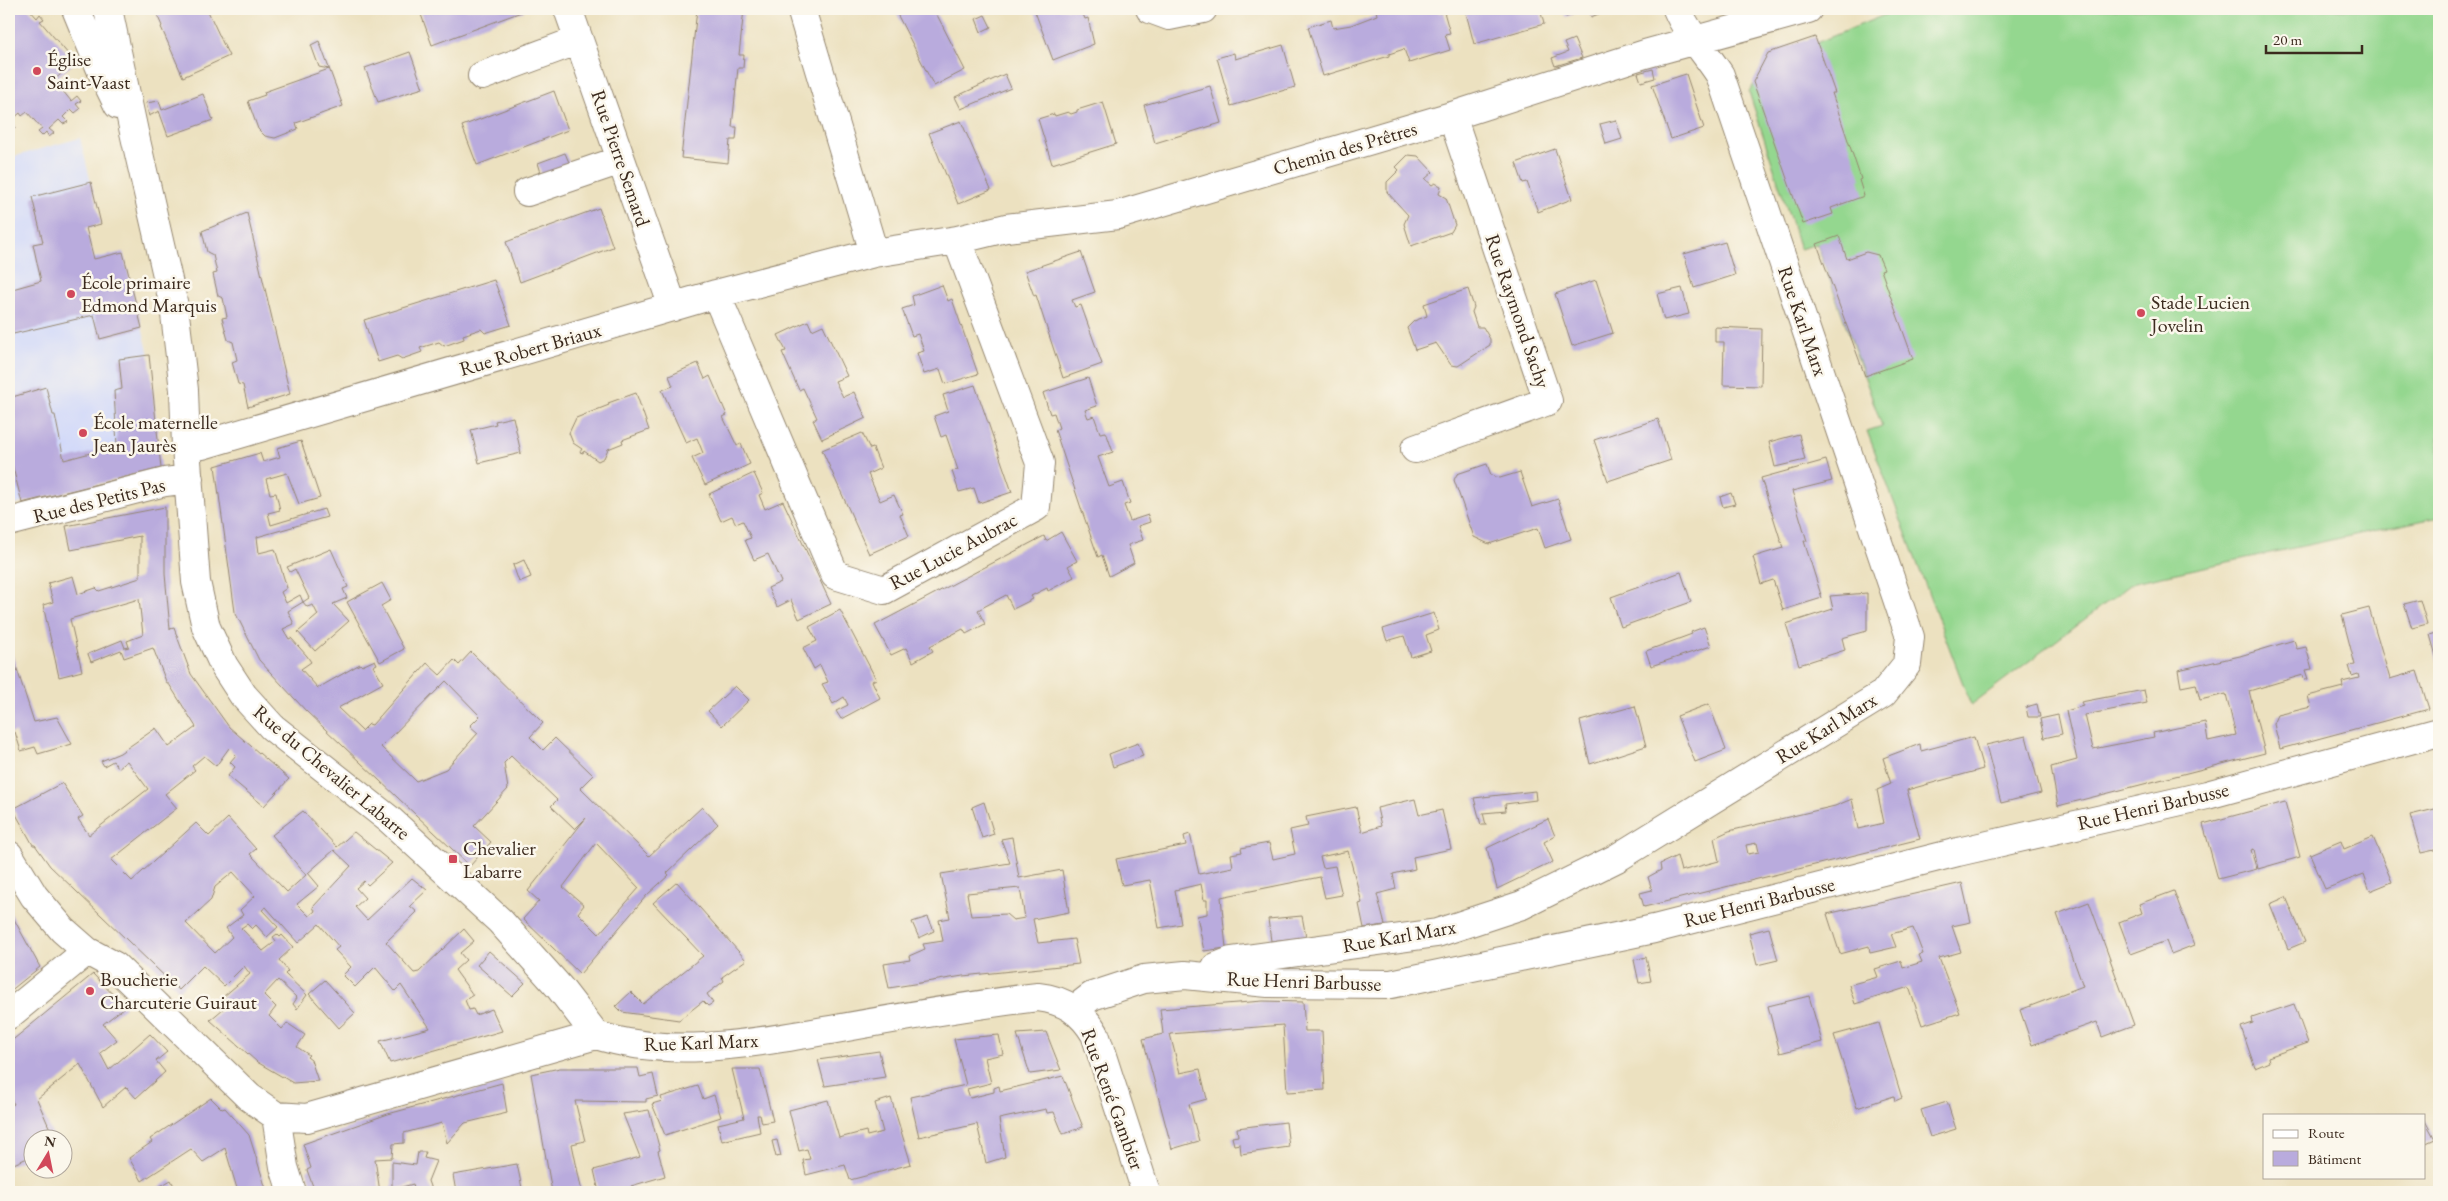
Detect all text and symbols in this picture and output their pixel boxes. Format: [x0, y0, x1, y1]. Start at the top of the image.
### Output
scale bar [2266, 22, 2362, 54]
text: 20 m [2273, 30, 2302, 49]
place label: Église Saint-Vaast [47, 46, 131, 95]
marker: Église Saint-Vaast [31, 65, 43, 77]
street label: Rue Pierre Semard [585, 86, 657, 231]
street label: Chemin des Prêtres [1270, 115, 1420, 181]
street label: Rue Raymond Sachy [1479, 231, 1557, 392]
street label: Rue Karl Marx [1772, 263, 1834, 380]
place label: École primaire Edmond Marquis [81, 269, 217, 318]
marker: École primaire Edmond Marquis [65, 288, 77, 300]
place label: Stade Lucien Jovelin [2149, 289, 2251, 338]
marker: Stade Lucien Jovelin [2135, 307, 2147, 319]
street label: Rue Robert Briaux [456, 316, 604, 382]
place label: École maternelle Jean Jaurès [91, 409, 218, 458]
marker: École maternelle Jean Jaurès [77, 427, 89, 439]
street label: Rue des Petits Pas [30, 471, 168, 529]
street label: Rue Lucie Aubrac [885, 506, 1021, 596]
street label: Rue Karl Marx [1771, 686, 1882, 769]
street label: Rue du Chevalier Labarre [248, 699, 416, 845]
street label: Rue Henri Barbusse [2075, 776, 2231, 836]
place label: Chevalier Labarre [463, 835, 536, 884]
marker: Chevalier Labarre [447, 853, 459, 865]
street label: Rue Henri Barbusse [1681, 871, 1837, 933]
street label: Rue Karl Marx [1340, 913, 1458, 959]
street label: Rue Henri Barbusse [1226, 965, 1382, 997]
place label: Boucherie Charcuterie Guiraut [100, 966, 258, 1015]
marker: Boucherie Charcuterie Guiraut [84, 985, 96, 997]
street label: Rue René Gambier [1075, 1025, 1151, 1174]
street label: Rue Karl Marx [643, 1027, 759, 1057]
legend [2263, 1114, 2426, 1178]
text: Route [2308, 1123, 2345, 1142]
north arrow [22, 1128, 72, 1178]
text: N [43, 1131, 58, 1151]
text: Bâtiment [2308, 1149, 2362, 1168]

